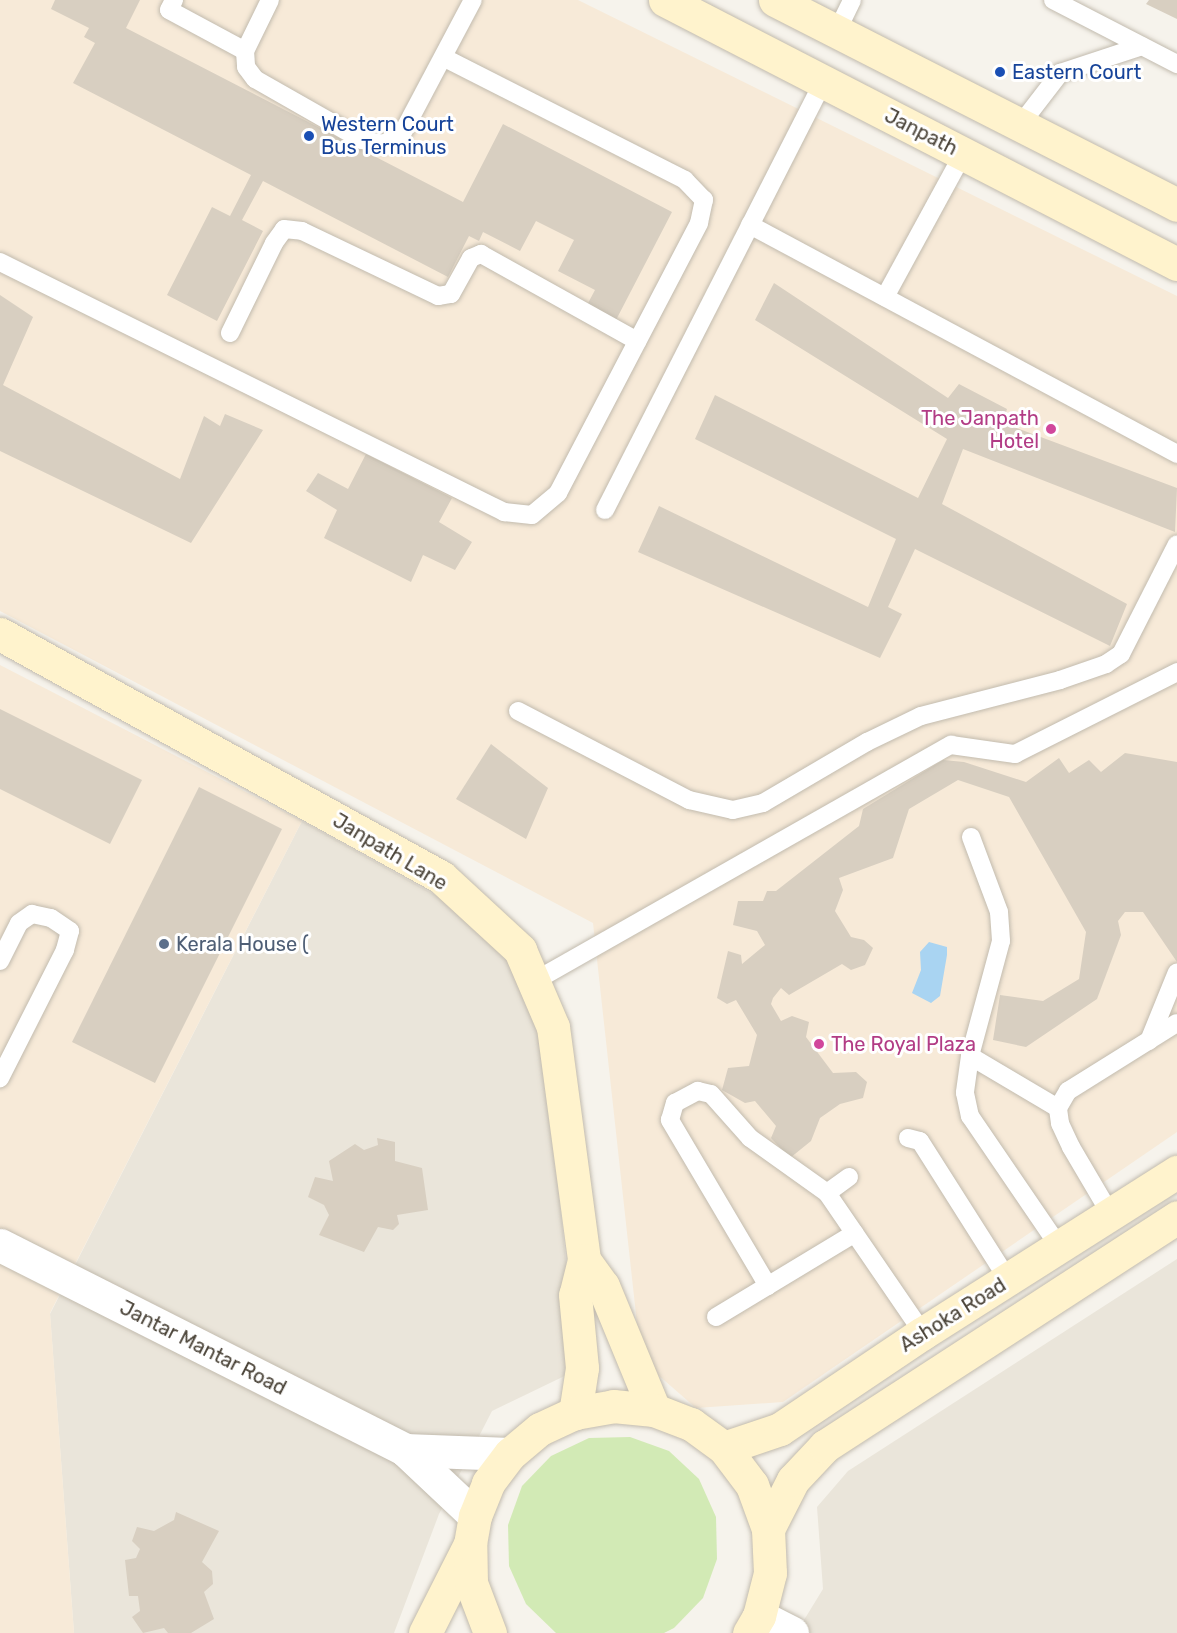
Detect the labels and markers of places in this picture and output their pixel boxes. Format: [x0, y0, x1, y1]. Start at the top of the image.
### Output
place label: Eastern Court [1012, 60, 1141, 84]
marker: Eastern Court [993, 65, 1007, 79]
place label: Western Court Bus Terminus [321, 112, 454, 159]
marker: Western Court Bus Terminus [302, 129, 316, 143]
place label: The Janpath Hotel [921, 406, 1039, 453]
marker: The Janpath Hotel [1044, 422, 1058, 436]
place label: Kerala House ( [176, 932, 309, 956]
marker: Kerala House ( [157, 937, 171, 951]
place label: The Royal Plaza [831, 1032, 976, 1056]
marker: The Royal Plaza [812, 1037, 826, 1051]

